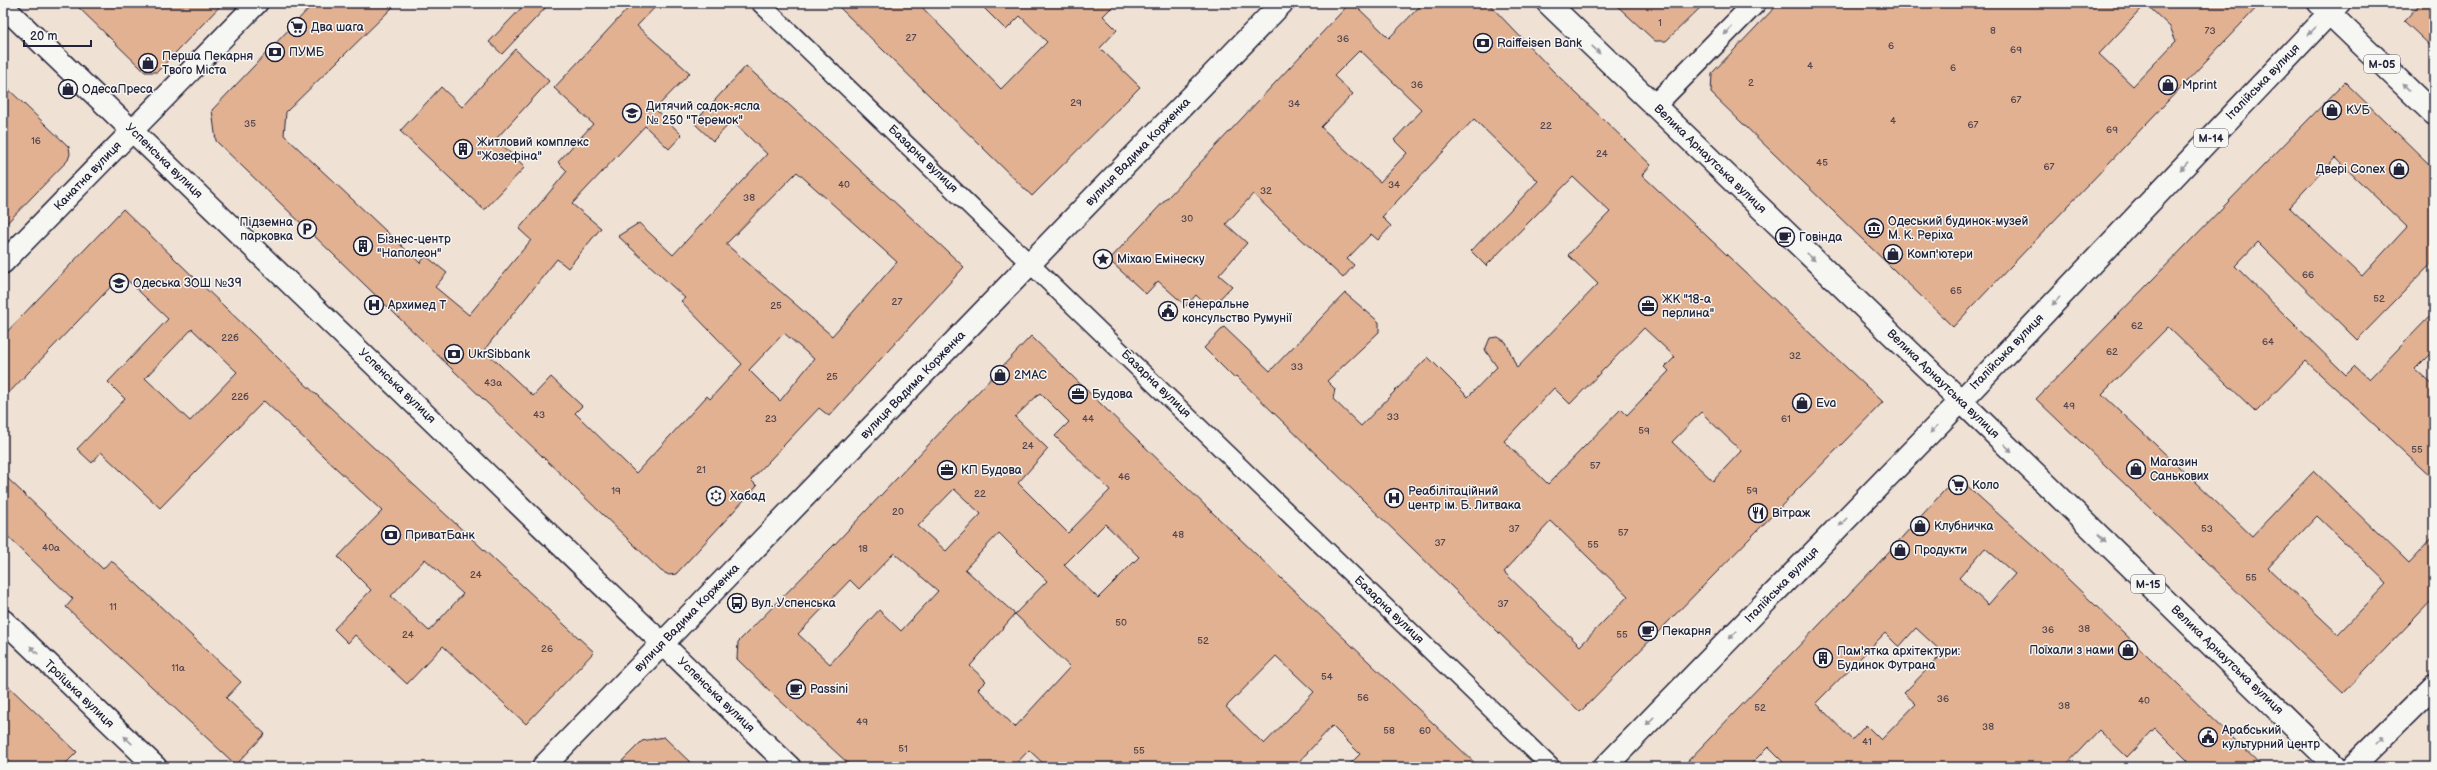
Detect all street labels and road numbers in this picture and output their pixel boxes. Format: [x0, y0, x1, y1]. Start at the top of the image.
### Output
street label: Італійська вулиця [2223, 41, 2303, 123]
road number: М-05 [2364, 55, 2400, 73]
street label: вулиця Вадима Корженка [1082, 95, 1194, 209]
street label: Велика Арнаутська вулиця [1651, 101, 1770, 217]
street label: Успенська вулиця [122, 120, 206, 202]
street label: Базарна вулиця [885, 122, 961, 196]
road number: М-14 [2194, 129, 2228, 147]
street label: Канатна вулиця [51, 138, 125, 214]
street label: Італійська вулиця [1967, 311, 2047, 393]
street label: Велика Арнаутська вулиця [1884, 326, 2003, 442]
street label: вулиця Вадима Корженка [857, 328, 969, 442]
street label: Успенська вулиця [355, 345, 439, 427]
street label: Базарна вулиця [1118, 347, 1194, 421]
street label: Італійська вулиця [1742, 544, 1822, 626]
street label: вулиця Вадима Корженка [631, 561, 743, 675]
street label: Базарна вулиця [1351, 573, 1427, 647]
road number: М-15 [2131, 575, 2165, 593]
street label: Велика Арнаутська вулиця [2168, 602, 2287, 718]
street label: Успенська вулиця [674, 654, 758, 736]
street label: Троїцька вулиця [41, 657, 117, 731]

